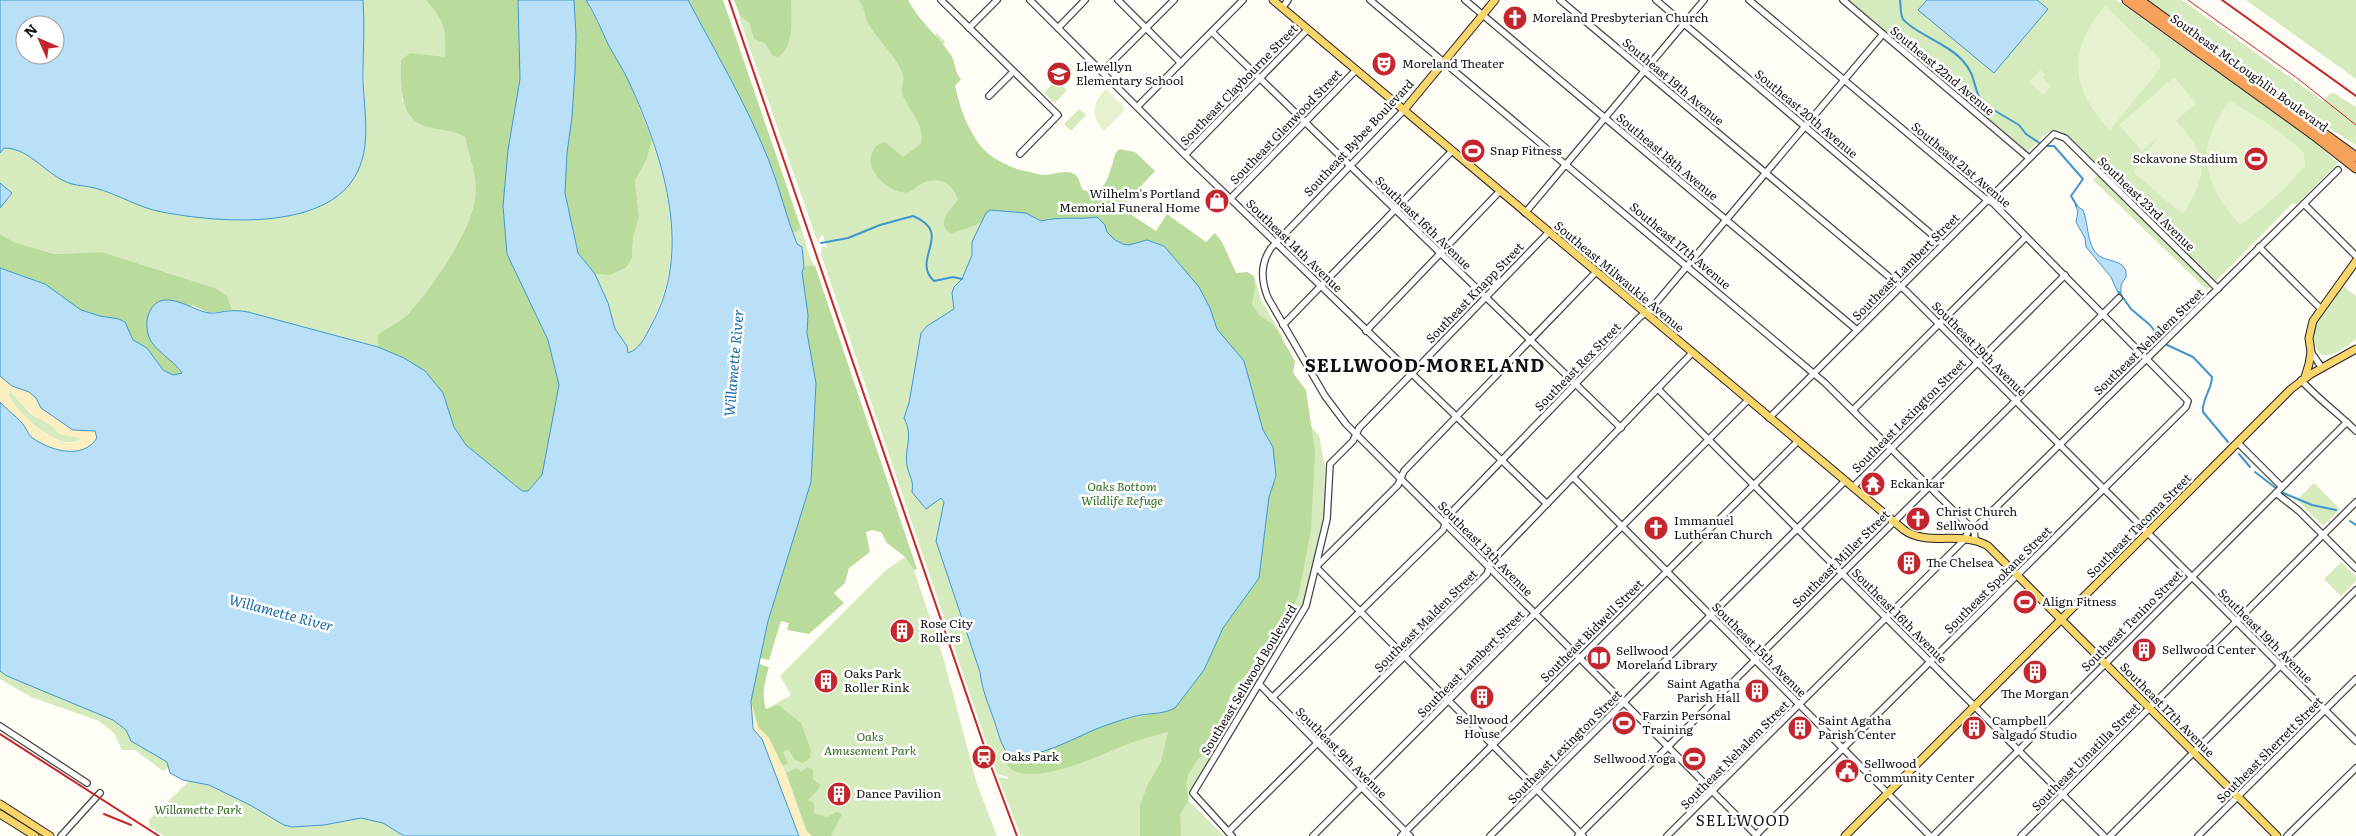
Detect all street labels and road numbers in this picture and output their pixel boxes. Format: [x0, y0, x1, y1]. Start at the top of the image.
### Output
street label: Southeast McLoughlin Boulevard [2167, 9, 2333, 136]
street label: Southeast Claybourne Street [1175, 20, 1301, 149]
street label: Southeast 22nd Avenue [1887, 21, 1999, 119]
street label: Southeast 19th Avenue [1619, 33, 1728, 129]
street label: Southeast Glenwood Street [1225, 65, 1345, 188]
street label: Southeast 20th Avenue [1751, 65, 1862, 162]
street label: Southeast Bybee Boulevard [1299, 74, 1418, 200]
street label: Southeast 18th Avenue [1613, 108, 1722, 204]
street label: Southeast 21st Avenue [1908, 117, 2015, 211]
street label: Southeast 23rd Avenue [2094, 152, 2199, 255]
street label: Southeast 16th Avenue [1371, 171, 1476, 273]
street label: Southeast 14th Avenue [1243, 194, 1347, 296]
street label: Southeast 17th Avenue [1626, 197, 1735, 293]
street label: Southeast Lambert Street [1848, 208, 1963, 324]
street label: Southeast Milwaukie Avenue [1551, 216, 1689, 336]
street label: Southeast Knapp Street [1421, 238, 1527, 347]
street label: Southeast Nehalem Street [2089, 283, 2208, 399]
street label: Southeast 19th Avenue [1928, 297, 2031, 400]
street label: Southeast Rex Street [1530, 318, 1625, 415]
street label: Southeast Lexington Street [1847, 354, 1970, 476]
street label: Southeast Tacoma Street [2082, 469, 2195, 582]
street label: Southeast 13th Avenue [1434, 497, 1537, 600]
street label: Southeast Miller Street [1787, 505, 1893, 611]
street label: Southeast Spokane Street [1940, 521, 2055, 637]
street label: Southeast 16th Avenue [1848, 564, 1951, 667]
street label: Southeast Malden Street [1370, 565, 1481, 676]
street label: Southeast Tenino Street [2077, 565, 2186, 675]
street label: Southeast Bidwell Street [1536, 575, 1647, 686]
street label: Southeast 19th Avenue [2214, 584, 2317, 687]
street label: Southeast 15th Avenue [1708, 598, 1811, 701]
street label: Southeast Sellwood Boulevard [1196, 600, 1301, 758]
street label: Southeast Lambert Street [1413, 605, 1528, 721]
street label: Southeast 17th Avenue [2116, 658, 2219, 761]
street label: Southeast Lexington Street [1503, 685, 1626, 807]
street label: Southeast Sherrett Street [2212, 692, 2327, 807]
street label: Southeast Nehalem Street [1676, 696, 1793, 813]
street label: Southeast Umatilla Street [2027, 698, 2144, 814]
street label: Southeast 9th Avenue [1292, 702, 1392, 802]

